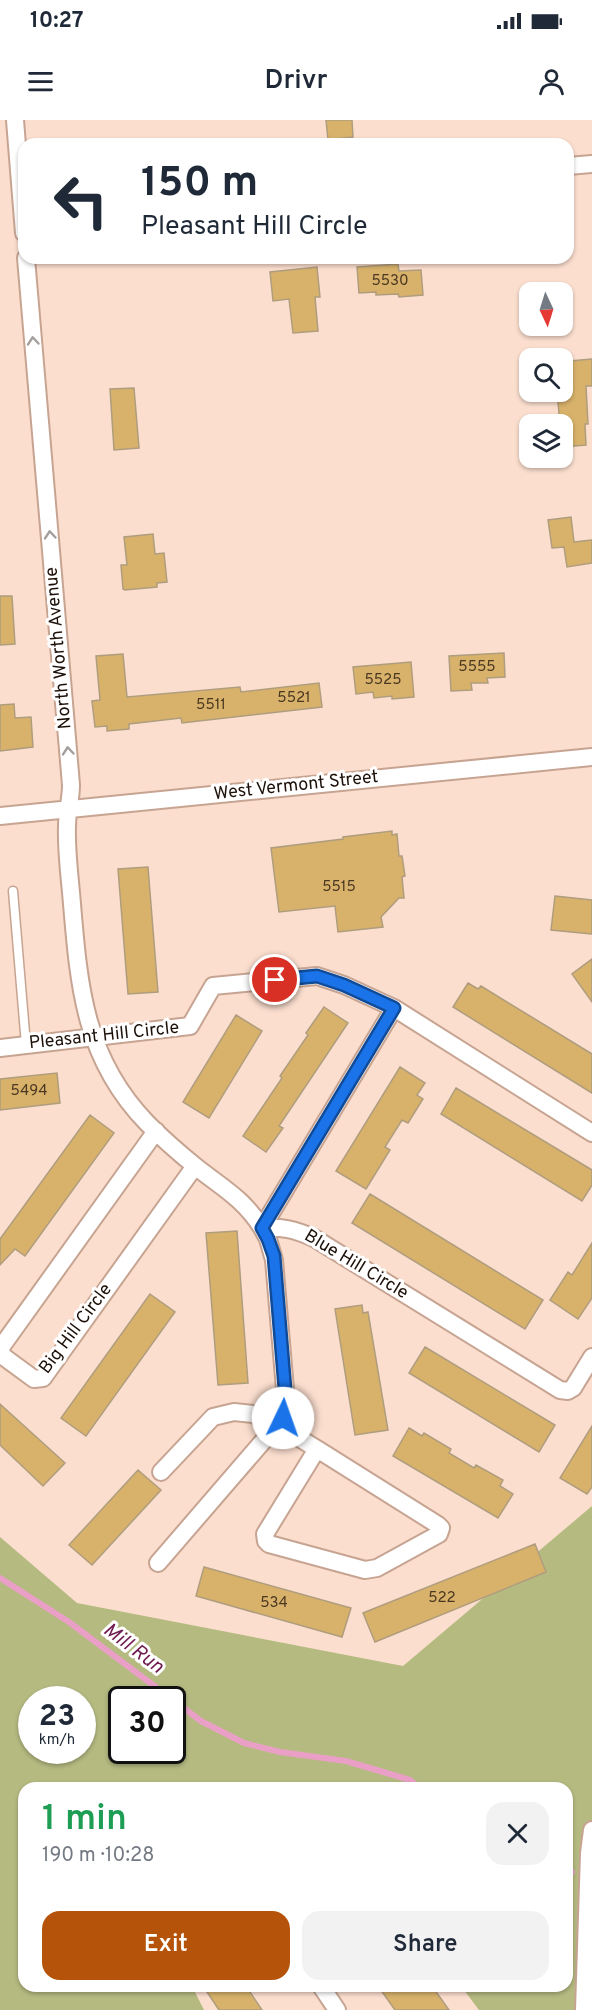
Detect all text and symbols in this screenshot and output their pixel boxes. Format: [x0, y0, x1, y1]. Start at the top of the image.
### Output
text: 10:27 [30, 8, 84, 35]
text: Drivr [264, 64, 328, 98]
icon: menu [24, 65, 57, 98]
icon: person [535, 65, 568, 98]
text: 150 m [141, 158, 258, 211]
icon: left [42, 162, 120, 240]
text: Pleasant Hill Circle [141, 210, 367, 244]
house number: 5530 [371, 272, 409, 291]
north arrow [519, 282, 573, 336]
map controls [519, 282, 573, 468]
one-way arrow [27, 336, 40, 346]
button: search [519, 348, 573, 402]
button: layers [519, 414, 573, 468]
one-way arrow [44, 531, 57, 540]
street label: North Worth Avenue [40, 566, 78, 730]
house number: 5555 [458, 658, 496, 677]
house number: 5525 [364, 671, 402, 690]
house number: 5521 [277, 689, 311, 708]
house number: 5511 [196, 696, 226, 715]
one-way arrow [62, 746, 75, 755]
street label: West Vermont Street [212, 766, 380, 806]
house number: 5515 [322, 878, 356, 897]
pin [249, 954, 300, 1005]
icon: arrive [258, 963, 291, 996]
street label: Pleasant Hill Circle [28, 1017, 180, 1055]
house number: 5494 [11, 1082, 47, 1101]
street label: Blue Hill Circle [300, 1225, 412, 1305]
street label: Big Hill Circle [34, 1279, 118, 1379]
position arrow [251, 1386, 315, 1450]
house number: 522 [428, 1589, 456, 1608]
house number: 534 [260, 1594, 288, 1613]
water label: Mill Run [97, 1618, 169, 1680]
speed limit sign: 30 [108, 1686, 186, 1764]
text: 23 [39, 1699, 75, 1736]
text: km/h [39, 1731, 75, 1750]
text: 1 min [42, 1797, 127, 1843]
button: close [486, 1802, 549, 1865]
text: 190 m · 10:28 [42, 1843, 154, 1869]
button: Exit [42, 1911, 290, 1980]
button: Share [302, 1911, 549, 1980]

